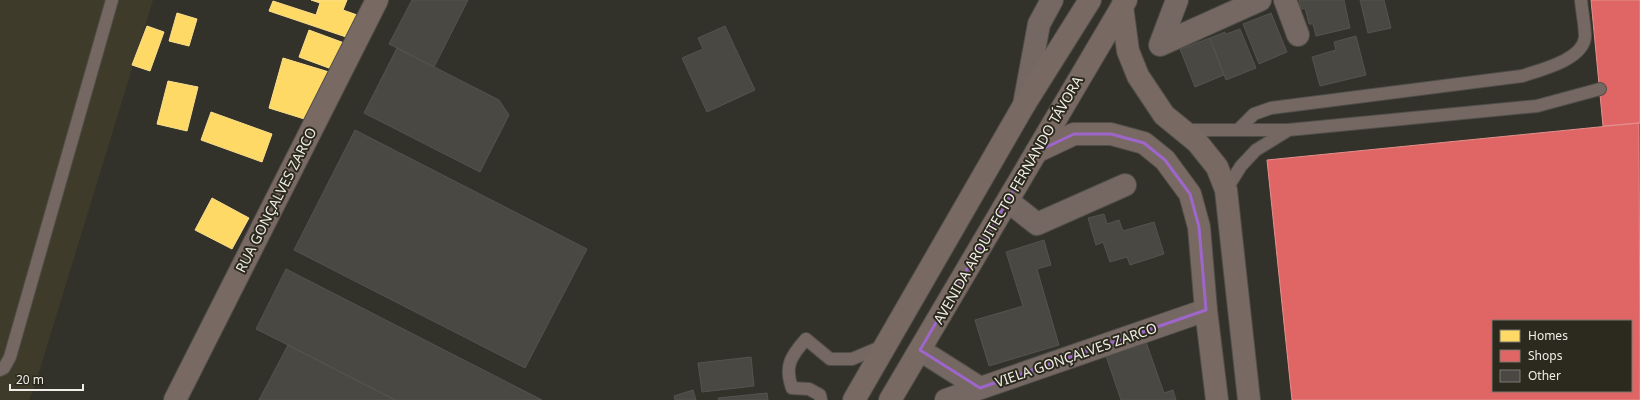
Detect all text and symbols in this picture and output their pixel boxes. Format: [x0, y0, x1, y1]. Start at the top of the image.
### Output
street label: AVENIDA ARQUITECTO FERNANDO TÁVORA [928, 72, 1087, 327]
street label: RUA GONÇALVES ZARCO [231, 124, 321, 276]
street label: VIELA GONÇALVES ZARCO [992, 318, 1159, 391]
legend [1492, 320, 1632, 392]
text: Homes [1528, 327, 1568, 344]
text: Shops [1528, 347, 1563, 364]
scale bar [10, 366, 83, 392]
text: Other [1528, 367, 1561, 384]
text: 20 m [16, 371, 44, 388]

